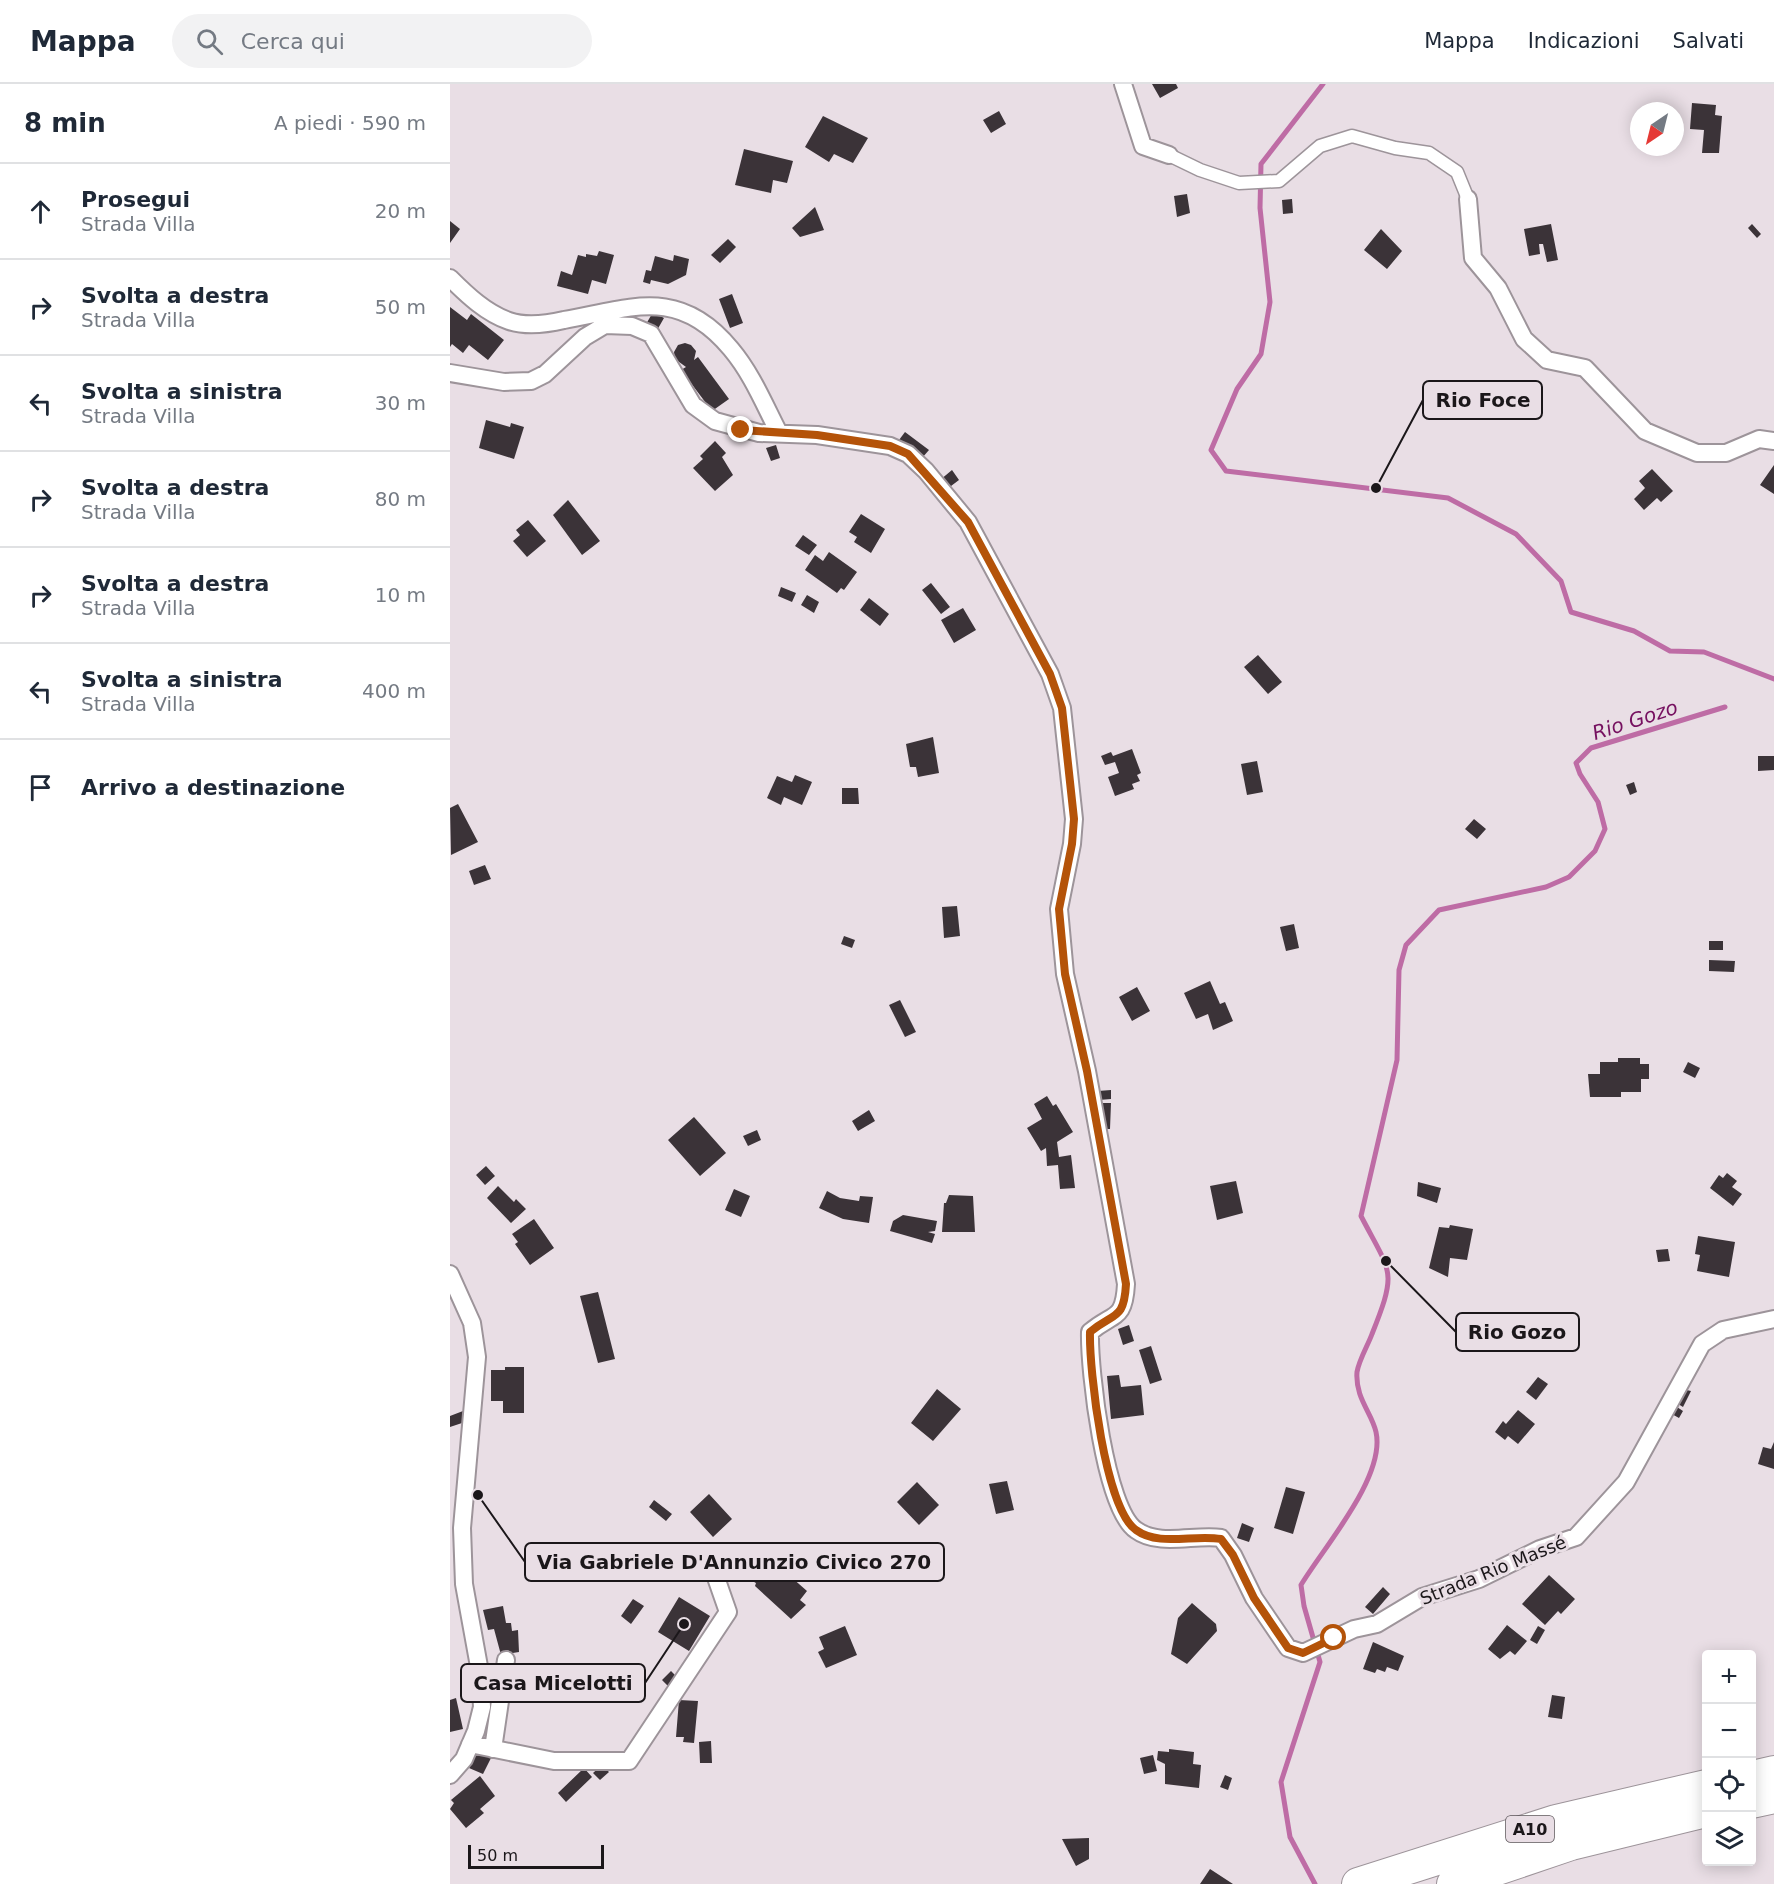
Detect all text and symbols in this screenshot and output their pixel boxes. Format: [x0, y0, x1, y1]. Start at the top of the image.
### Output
search box [172, 14, 592, 68]
text: Mappa [30, 25, 136, 58]
icon: search [193, 25, 226, 58]
text: Cerca qui [241, 29, 345, 54]
text: Mappa [1424, 29, 1495, 53]
text: Indicazioni [1528, 29, 1640, 53]
text: Salvati [1673, 29, 1744, 53]
north arrow [1630, 102, 1684, 156]
text: 8 min [24, 108, 106, 138]
text: A piedi · 590 m [274, 111, 426, 135]
text: Prosegui [81, 187, 190, 212]
icon: ahead [24, 195, 57, 228]
text: 20 m [375, 199, 426, 223]
text: Strada Villa [81, 212, 196, 236]
text: Svolta a destra [81, 283, 269, 308]
icon: right [24, 291, 57, 324]
text: 50 m [375, 295, 426, 319]
text: Strada Villa [81, 308, 196, 332]
text: Svolta a sinistra [81, 379, 283, 404]
callout: Rio Foce [1423, 381, 1542, 419]
icon: left [24, 387, 57, 420]
text: Rio Foce [1436, 388, 1530, 412]
text: 30 m [375, 391, 426, 415]
text: Strada Villa [81, 404, 196, 428]
route end [727, 416, 753, 442]
text: Svolta a destra [81, 475, 269, 500]
icon: right [24, 483, 57, 516]
text: 80 m [375, 487, 426, 511]
text: Strada Villa [81, 500, 196, 524]
text: Svolta a destra [81, 571, 269, 596]
icon: right [24, 579, 57, 612]
text: 10 m [375, 583, 426, 607]
text: Strada Villa [81, 596, 196, 620]
text: Svolta a sinistra [81, 667, 283, 692]
icon: left [24, 675, 57, 708]
text: 400 m [362, 679, 426, 703]
text: Strada Villa [81, 692, 196, 716]
water label: Rio Gozo [1589, 695, 1681, 745]
icon: arrive [24, 771, 57, 804]
text: Arrivo a destinazione [81, 775, 345, 800]
callout: Rio Gozo [1456, 1313, 1579, 1351]
text: Rio Gozo [1468, 1320, 1566, 1344]
street label: Strada Rio Massé [1417, 1531, 1569, 1609]
callout: Via Gabriele D'Annunzio Civico 270 [525, 1543, 944, 1581]
text: Via Gabriele D'Annunzio Civico 270 [537, 1550, 931, 1574]
route start [1320, 1624, 1346, 1650]
map controls [1702, 1650, 1756, 1866]
button: + [1702, 1650, 1756, 1704]
callout: Casa Micelotti [461, 1664, 645, 1702]
text: Casa Micelotti [473, 1671, 633, 1695]
button: − [1702, 1704, 1756, 1758]
button: locate [1702, 1758, 1756, 1812]
button: layers [1702, 1812, 1756, 1866]
road number: A10 [1506, 1816, 1554, 1842]
scale bar [468, 1842, 604, 1870]
text: 50 m [477, 1846, 518, 1865]

